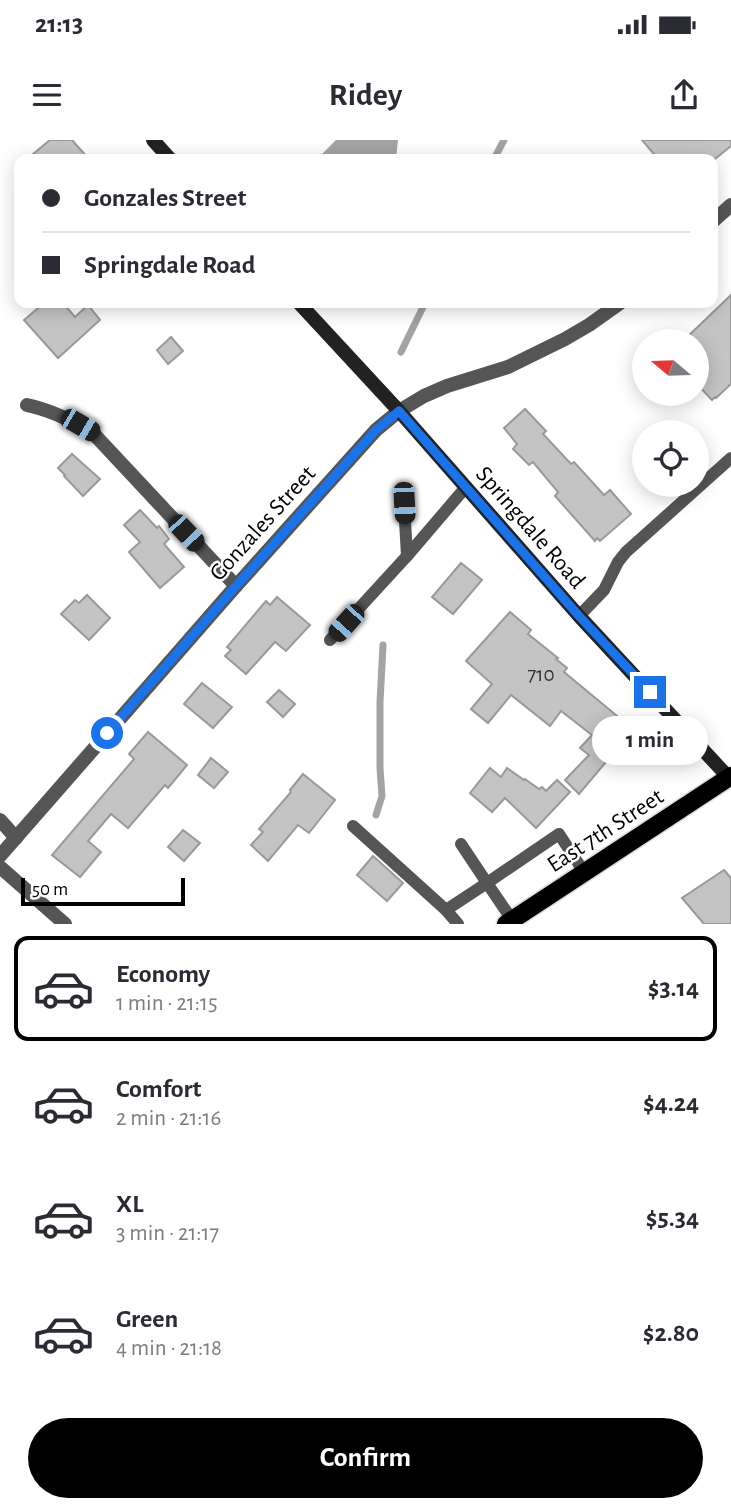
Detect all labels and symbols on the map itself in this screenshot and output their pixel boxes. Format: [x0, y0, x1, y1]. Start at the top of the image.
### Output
north arrow [632, 329, 709, 406]
car [57, 405, 104, 445]
street label: Gonzales Street [205, 461, 320, 586]
street label: Springdale Road [471, 462, 590, 593]
car [393, 481, 416, 525]
car [164, 510, 209, 556]
car [325, 600, 368, 646]
house number: 710 [527, 664, 555, 685]
route end [634, 676, 666, 708]
callout: 1 min [592, 716, 708, 766]
route start [91, 717, 123, 749]
street label: East 7th Street [543, 784, 668, 877]
scale bar [21, 875, 186, 907]

